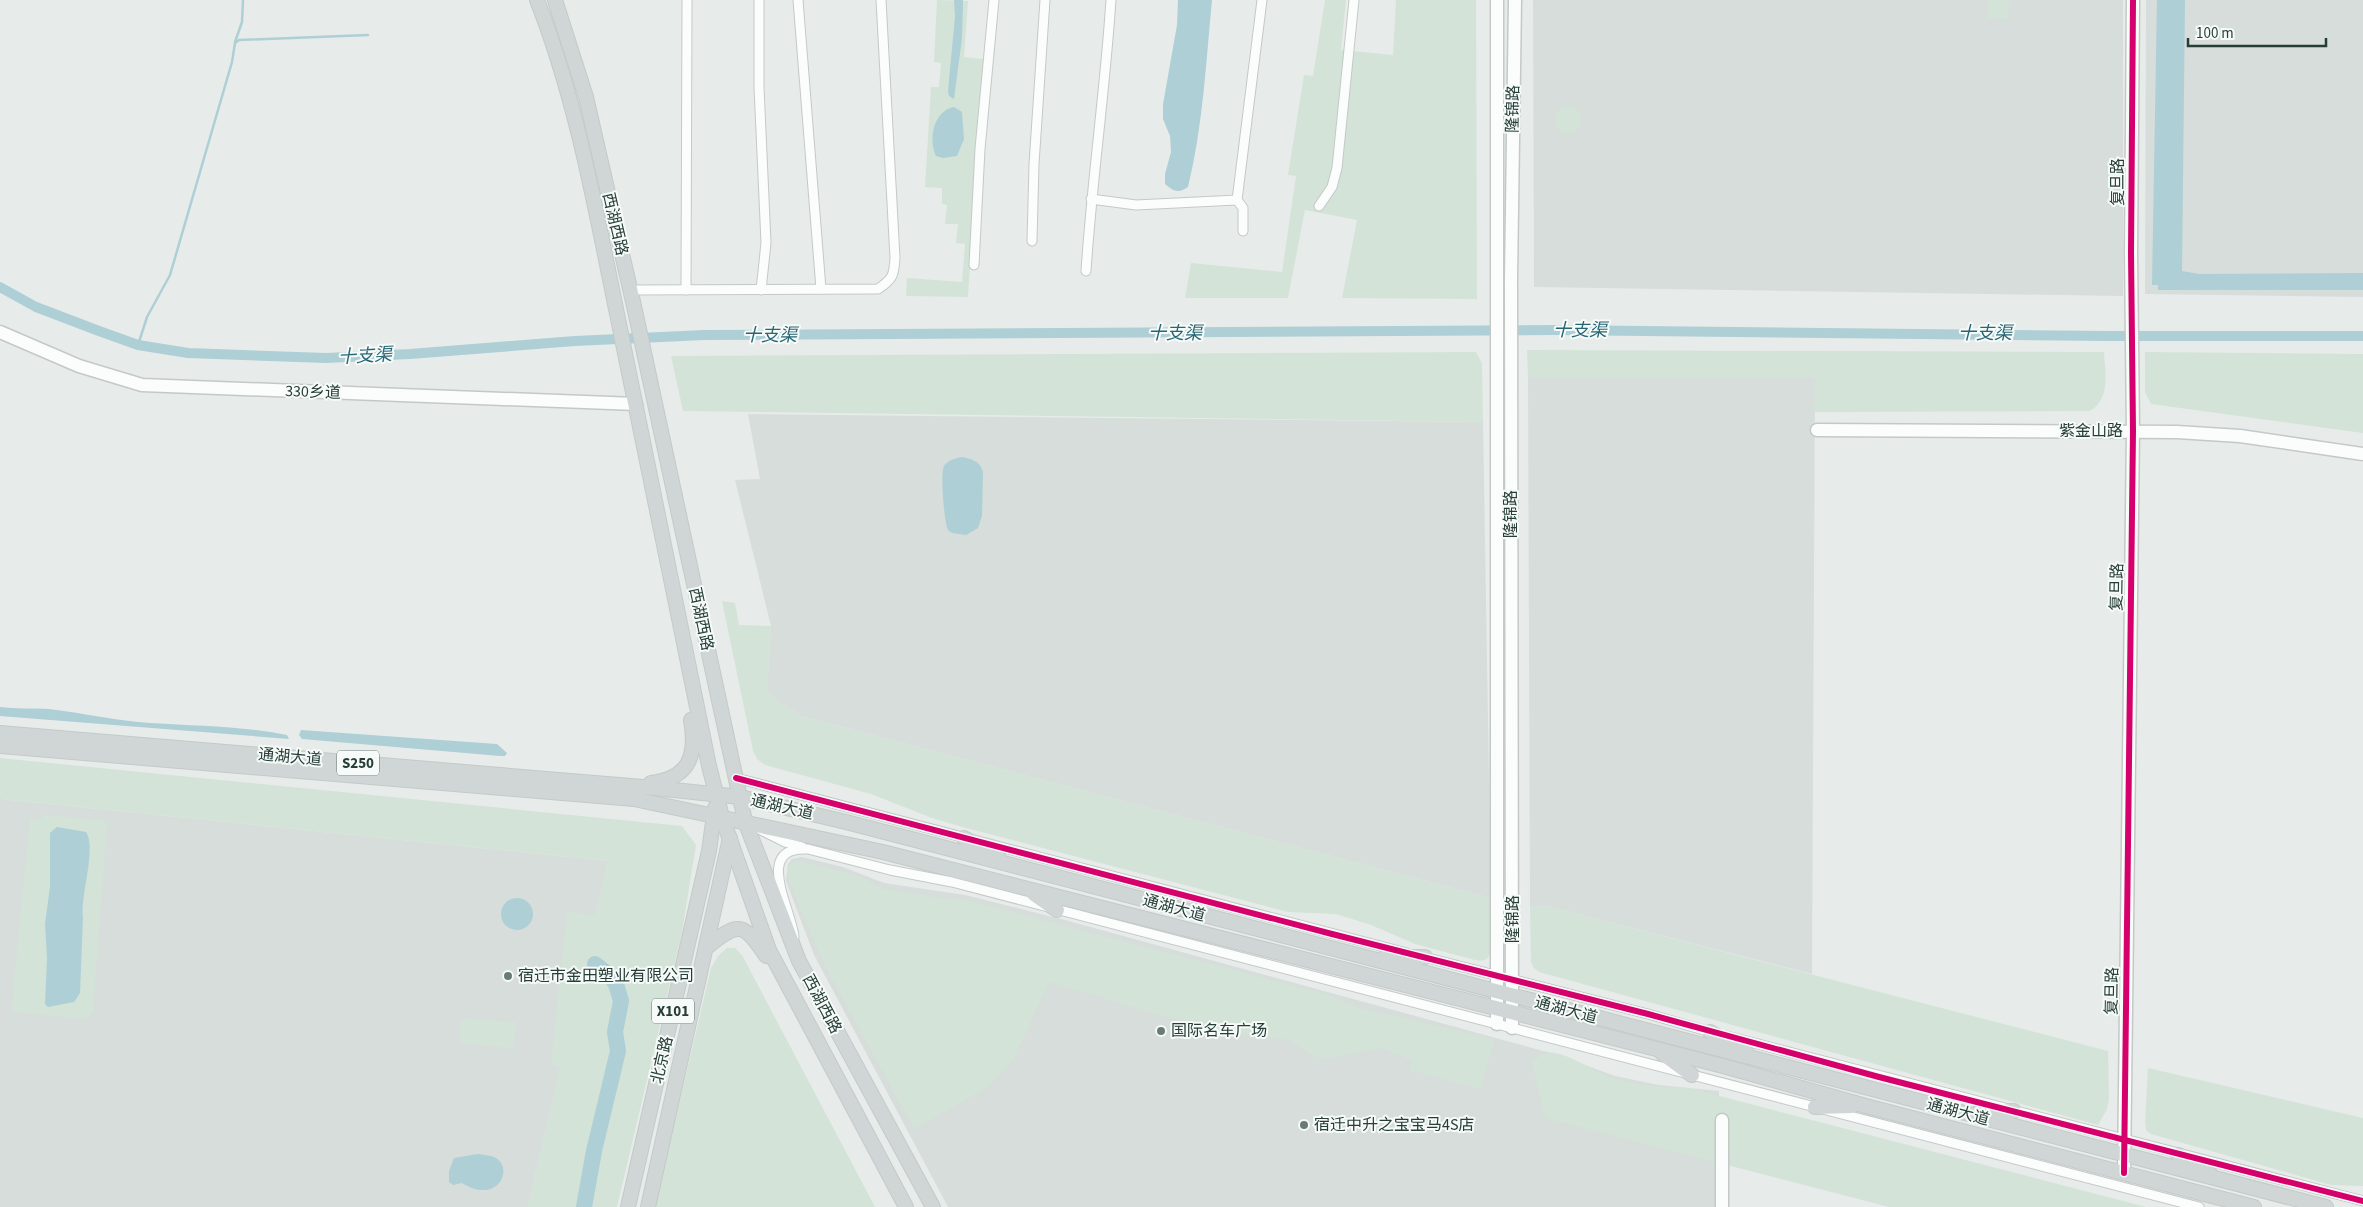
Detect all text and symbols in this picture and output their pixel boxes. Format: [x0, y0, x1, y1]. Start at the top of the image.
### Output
scale bar [2188, 15, 2326, 47]
text: 100 m [2196, 23, 2234, 44]
street label: 隆锦路 [1502, 85, 1524, 133]
street label: 复旦路 [2107, 158, 2129, 206]
street label: 西湖西路 [597, 190, 633, 258]
water label: 十支渠 [1553, 318, 1610, 343]
water label: 十支渠 [1148, 321, 1205, 346]
water label: 十支渠 [1958, 321, 2015, 346]
water label: 十支渠 [743, 323, 800, 348]
water label: 十支渠 [337, 342, 396, 370]
street label: 330乡道 [285, 380, 341, 404]
street label: 紫金山路 [2059, 420, 2123, 442]
street label: 隆锦路 [1500, 490, 1522, 538]
street label: 复旦路 [2106, 563, 2128, 611]
street label: 西湖西路 [684, 585, 718, 653]
street label: 通湖大道 [257, 743, 323, 771]
road number: S250 [337, 750, 379, 776]
street label: 通湖大道 [748, 789, 816, 825]
street label: 通湖大道 [1140, 889, 1208, 927]
street label: 隆锦路 [1502, 895, 1524, 943]
place label: 宿迁市金田塑业有限公司 [518, 965, 694, 987]
street label: 复旦路 [2101, 967, 2123, 1015]
marker: 宿迁市金田塑业有限公司 [502, 970, 514, 982]
street label: 西湖西路 [797, 971, 847, 1037]
street label: 通湖大道 [1532, 991, 1600, 1029]
road number: X101 [652, 998, 694, 1024]
place label: 国际名车广场 [1171, 1020, 1267, 1042]
marker: 国际名车广场 [1155, 1025, 1167, 1037]
street label: 北京路 [646, 1034, 678, 1086]
street label: 通湖大道 [1924, 1093, 1992, 1131]
place label: 宿迁中升之宝宝马4S店 [1314, 1114, 1475, 1136]
marker: 宿迁中升之宝宝马4S店 [1298, 1119, 1310, 1131]

